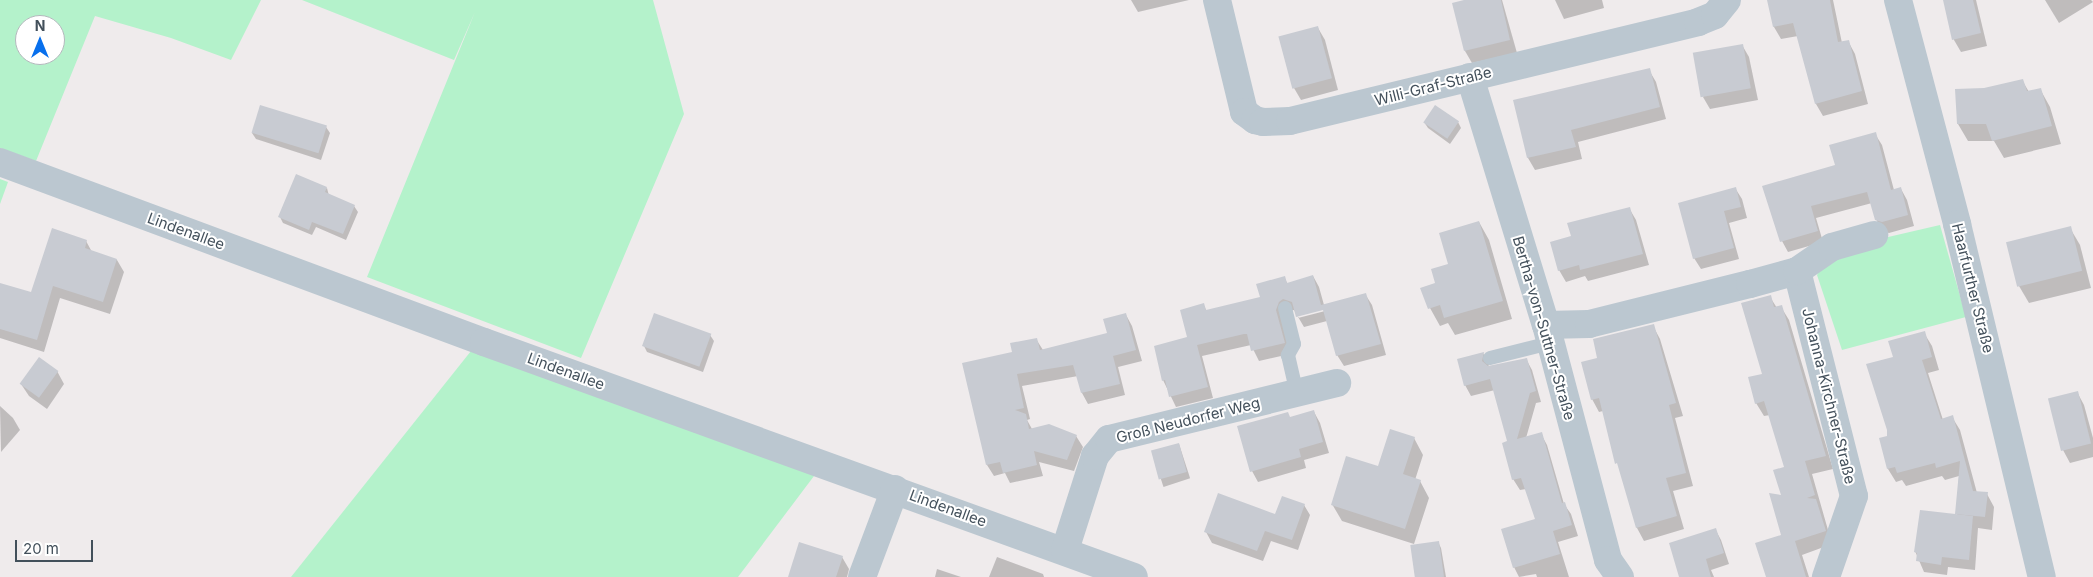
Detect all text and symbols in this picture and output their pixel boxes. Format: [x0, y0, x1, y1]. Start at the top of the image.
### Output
north arrow [15, 15, 65, 65]
text: N [35, 17, 45, 34]
street label: Willi-Graf-Straße [1373, 63, 1493, 109]
street label: Lindenallee [145, 209, 227, 253]
street label: Haarfurther Straße [1948, 221, 1998, 355]
street label: Bertha-von-Suttner-Straße [1509, 234, 1579, 422]
street label: Johanna-Kirchner-Straße [1798, 306, 1860, 486]
street label: Lindenallee [525, 349, 607, 393]
street label: Groß Neudorfer Weg [1114, 393, 1262, 447]
street label: Lindenallee [907, 486, 989, 530]
scale bar [18, 530, 95, 562]
text: 20 m [23, 539, 59, 558]

